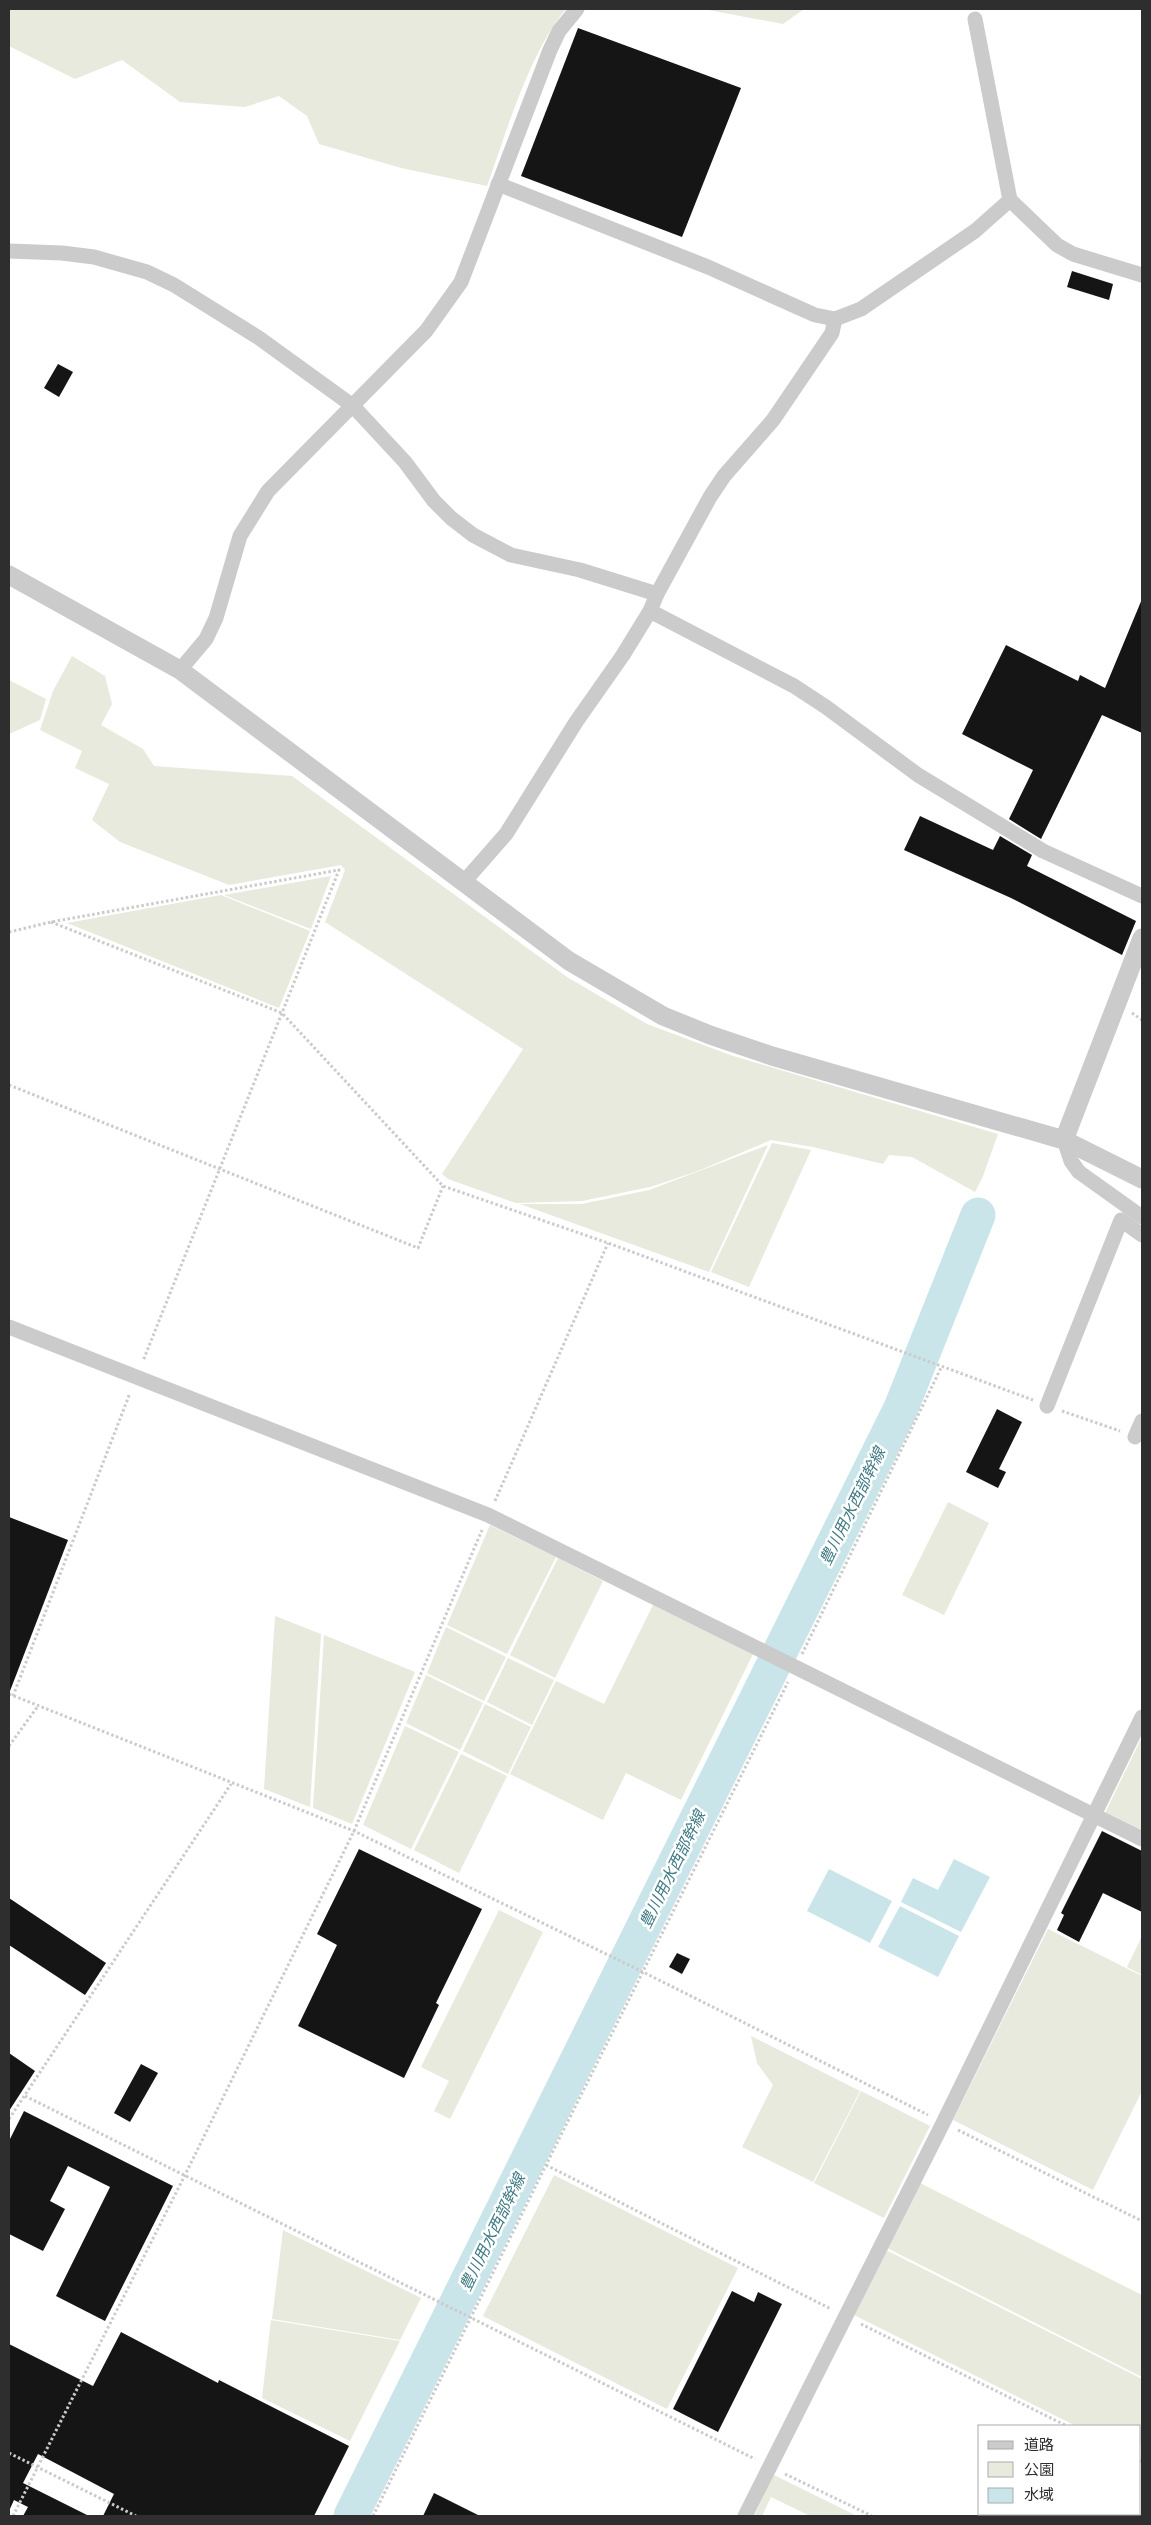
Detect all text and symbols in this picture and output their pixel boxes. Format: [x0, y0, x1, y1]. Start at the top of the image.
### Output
water label: 豊川用水西部幹線 [816, 1443, 891, 1568]
water label: 豊川用水西部幹線 [636, 1806, 711, 1931]
water label: 豊川用水西部幹線 [456, 2169, 531, 2294]
legend [978, 2425, 1141, 2515]
text: 道路 [1024, 2436, 1054, 2454]
text: 公園 [1024, 2461, 1054, 2479]
text: 水域 [1024, 2486, 1054, 2504]

